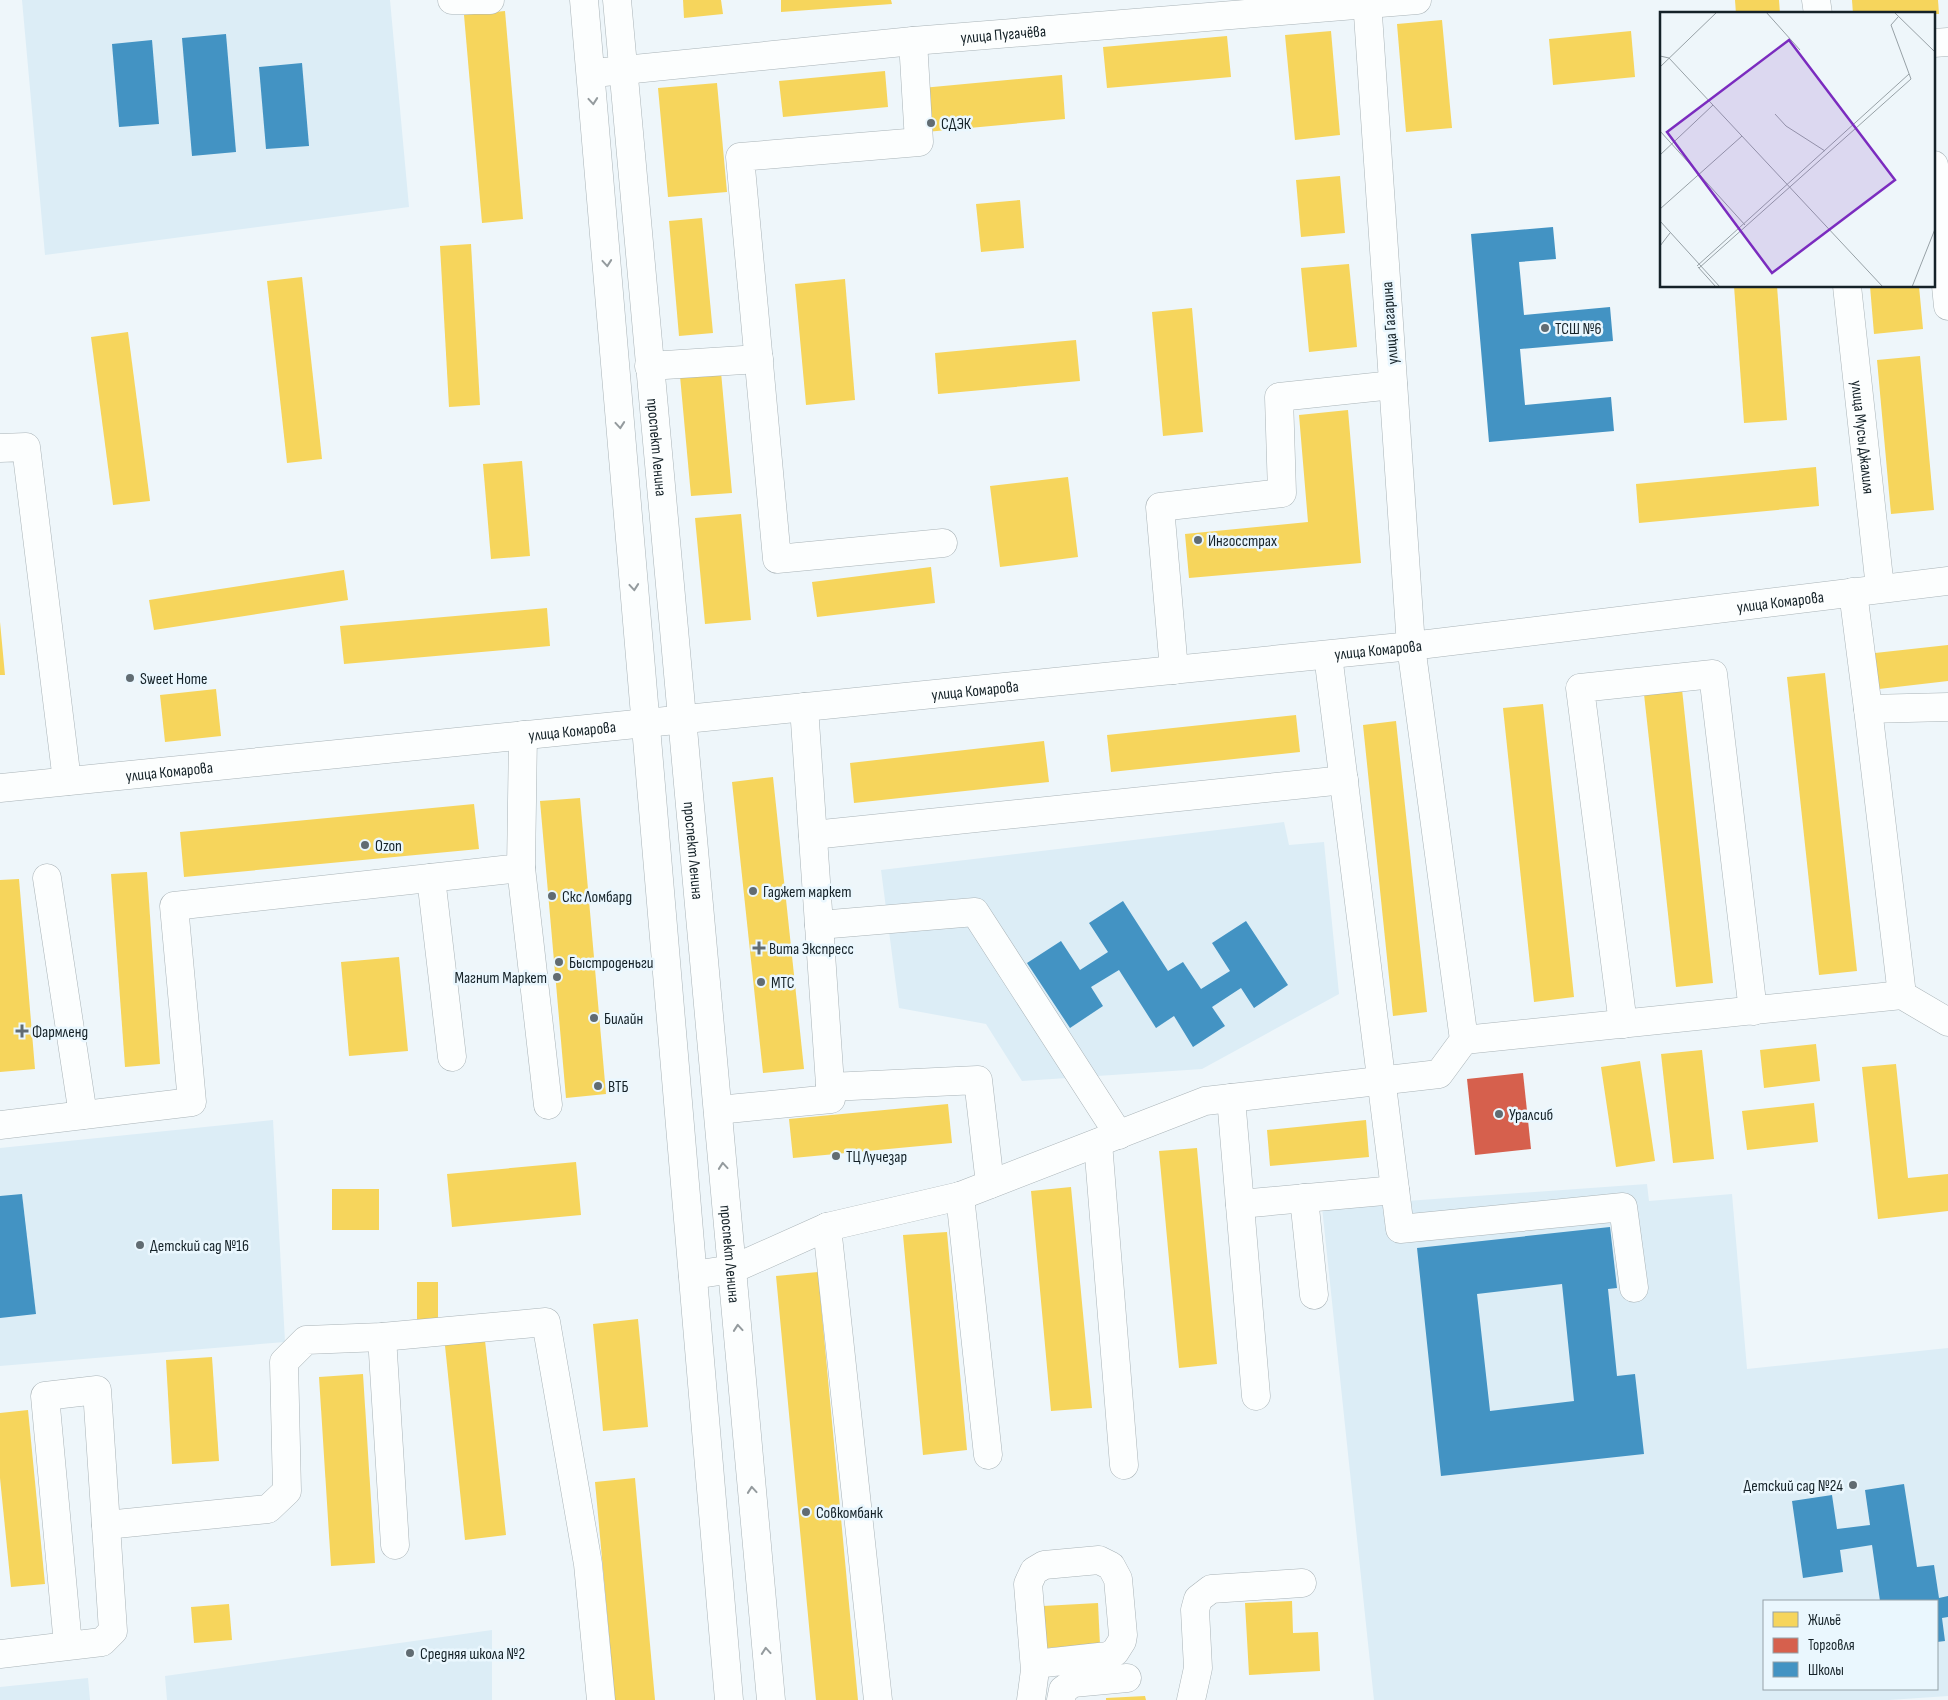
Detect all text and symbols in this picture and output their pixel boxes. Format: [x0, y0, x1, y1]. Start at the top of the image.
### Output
inset map [1660, 12, 1936, 288]
street label: улица Пугачёва [960, 22, 1047, 48]
one-way arrow [587, 97, 598, 105]
place label: СДЭК [941, 115, 972, 134]
marker: СДЭК [925, 117, 937, 129]
one-way arrow [601, 259, 612, 267]
street label: улица Гагарина [1378, 281, 1403, 365]
place label: ТСШ №6 [1555, 320, 1602, 339]
marker: ТСШ №6 [1539, 322, 1551, 334]
street label: улица Мусы Джалиля [1846, 379, 1878, 495]
street label: проспект Ленина [642, 397, 670, 497]
one-way arrow [615, 421, 626, 429]
place label: Ингосстрах [1208, 532, 1277, 551]
marker: Ингосстрах [1192, 534, 1204, 546]
one-way arrow [628, 583, 639, 591]
street label: улица Комарова [1736, 588, 1825, 617]
street label: улица Комарова [1334, 637, 1423, 665]
place label: Sweet Home [140, 670, 207, 689]
marker: Sweet Home [124, 672, 136, 684]
street label: улица Комарова [931, 678, 1020, 705]
street label: улица Комарова [528, 718, 617, 746]
street label: улица Комарова [125, 759, 214, 786]
street label: проспект Ленина [679, 801, 706, 900]
place label: Ozon [375, 837, 402, 856]
marker: Ozon [359, 839, 371, 851]
place label: Гаджет маркет [763, 883, 852, 902]
marker: Гаджет маркет [747, 885, 759, 897]
place label: Скс Ломбард [562, 888, 632, 907]
marker: Скс Ломбард [546, 890, 558, 902]
place label: Вита Экспресс [769, 940, 854, 959]
marker: Вита Экспресс [753, 942, 765, 954]
place label: Быстроденьги [569, 954, 654, 973]
marker: Быстроденьги [553, 956, 565, 968]
place label: Магнит Маркет [454, 969, 547, 988]
marker: Магнит Маркет [551, 971, 563, 983]
place label: МТС [771, 974, 795, 993]
marker: МТС [755, 976, 767, 988]
place label: Билайн [604, 1010, 643, 1029]
marker: Билайн [588, 1012, 600, 1024]
place label: Фармленд [32, 1023, 88, 1042]
marker: Фармленд [16, 1025, 28, 1037]
place label: ВТБ [608, 1078, 629, 1097]
marker: ВТБ [592, 1080, 604, 1092]
place label: Уралсиб [1509, 1106, 1553, 1125]
marker: Уралсиб [1493, 1108, 1505, 1120]
place label: ТЦ Лучезар [846, 1148, 907, 1167]
marker: ТЦ Лучезар [830, 1150, 842, 1162]
one-way arrow [718, 1162, 729, 1170]
street label: проспект Ленина [715, 1204, 743, 1304]
place label: Детский сад №16 [150, 1237, 249, 1256]
marker: Детский сад №16 [134, 1239, 146, 1251]
one-way arrow [733, 1323, 744, 1331]
place label: Детский сад №24 [1744, 1477, 1843, 1496]
marker: Детский сад №24 [1847, 1479, 1859, 1491]
one-way arrow [747, 1485, 758, 1493]
place label: Совкомбанк [816, 1504, 884, 1523]
marker: Совкомбанк [800, 1506, 812, 1518]
legend [1763, 1600, 1938, 1690]
text: Жильё [1808, 1611, 1841, 1630]
text: Торговля [1808, 1636, 1855, 1655]
place label: Средняя школа №2 [420, 1645, 525, 1664]
marker: Средняя школа №2 [404, 1647, 416, 1659]
one-way arrow [761, 1647, 772, 1655]
text: Школы [1808, 1661, 1844, 1680]

